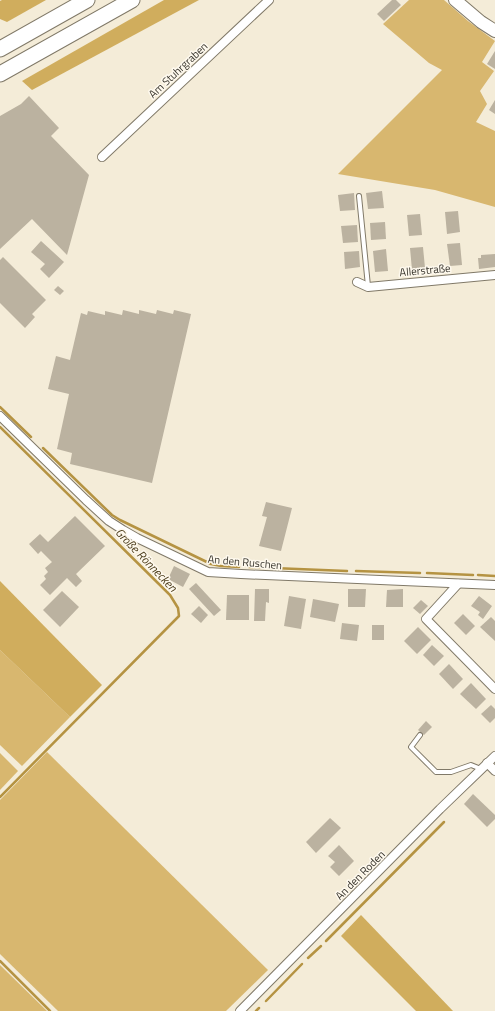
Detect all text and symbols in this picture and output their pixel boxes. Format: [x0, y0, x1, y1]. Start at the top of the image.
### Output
street label: Am Stuhrgraben [145, 38, 211, 102]
street label: Allerstraße [399, 260, 452, 280]
water label: Große Rönnecken [111, 523, 183, 597]
street label: An den Ruschen [207, 551, 283, 573]
street label: An den Roden [332, 847, 388, 903]

